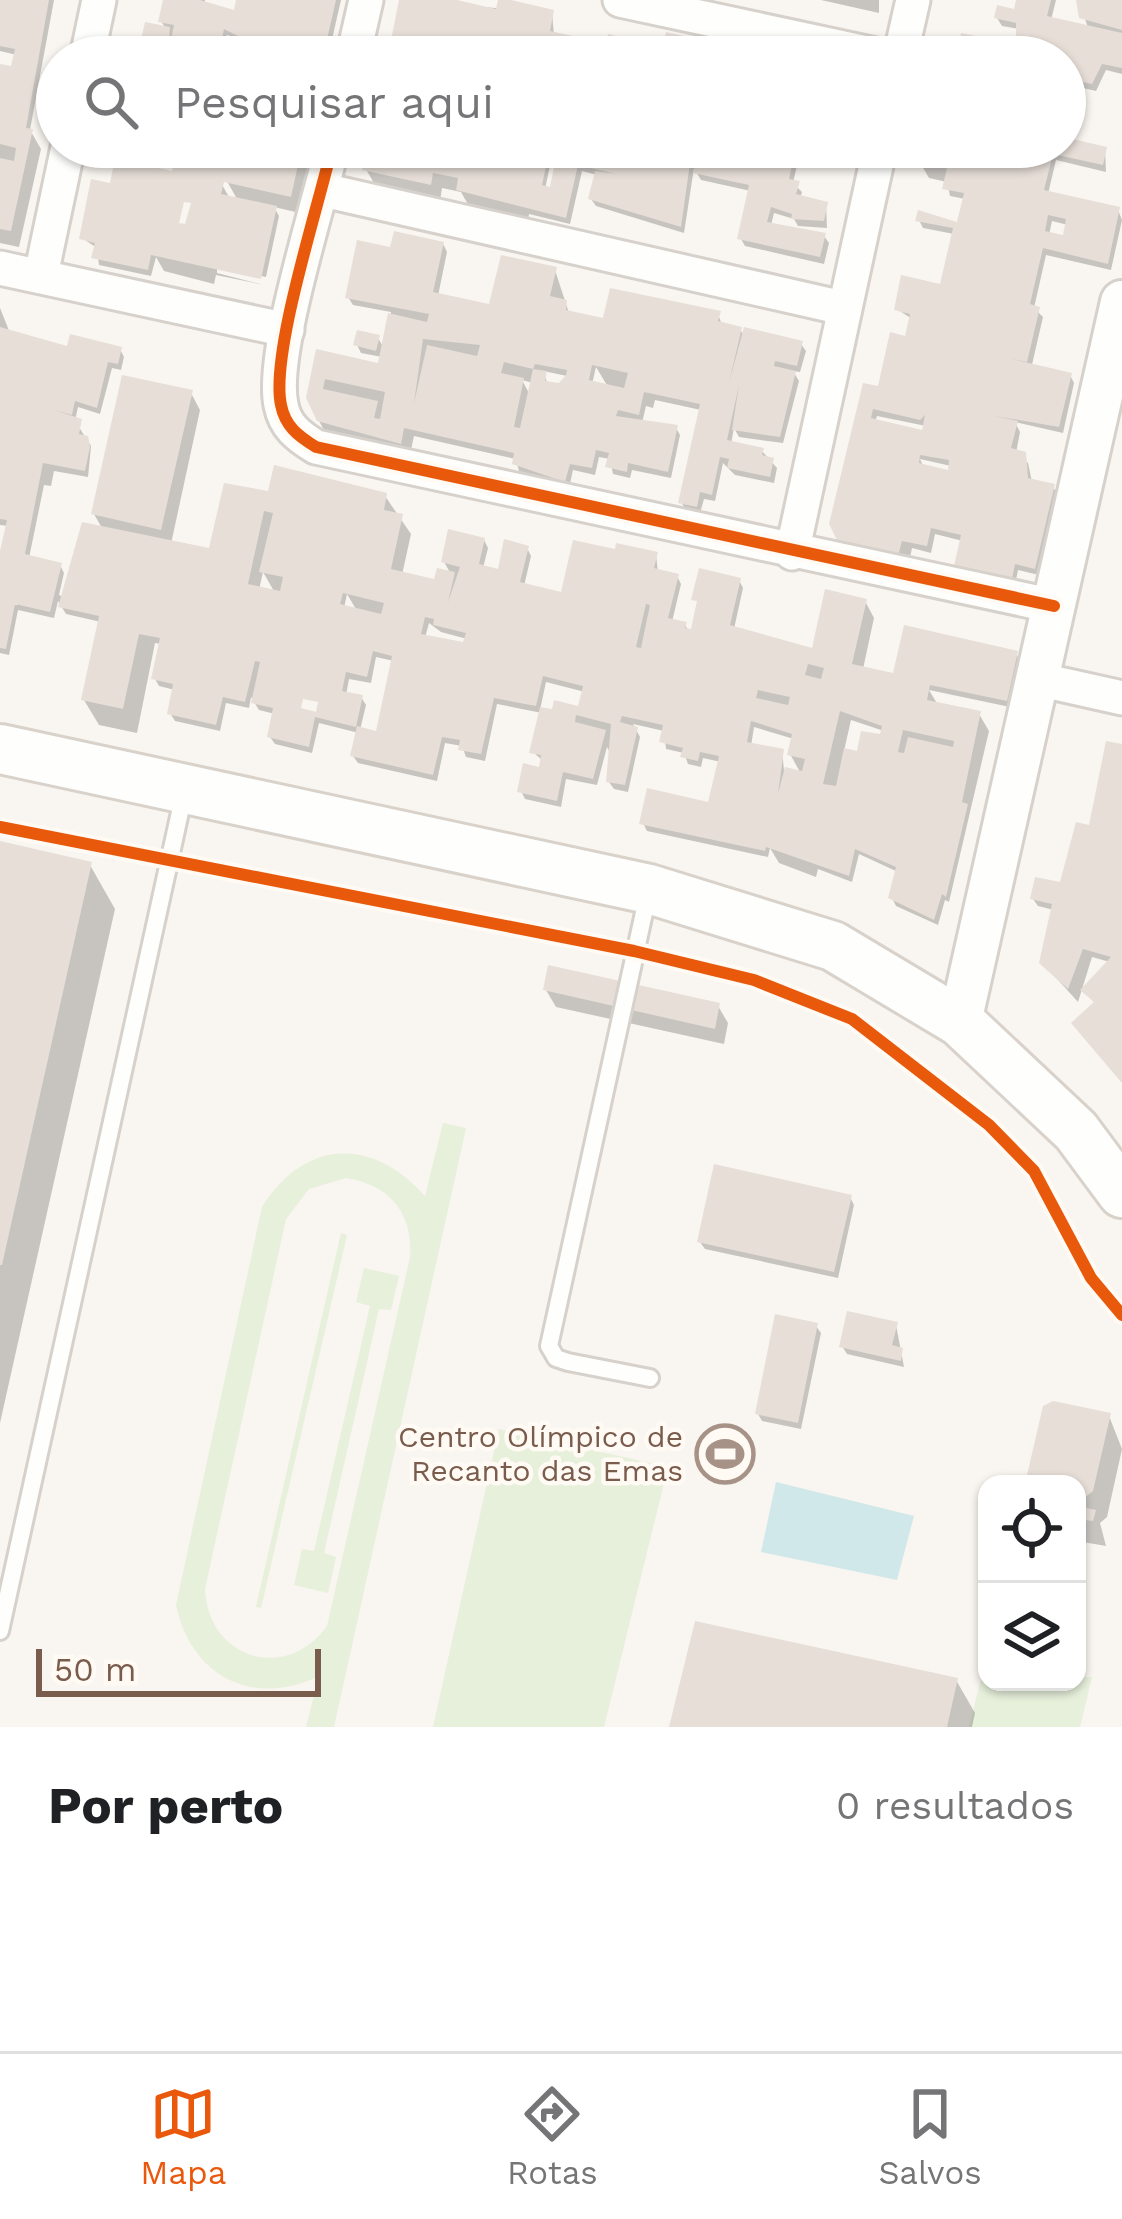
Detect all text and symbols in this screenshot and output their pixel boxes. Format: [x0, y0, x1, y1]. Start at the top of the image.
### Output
search box [36, 36, 1086, 168]
icon: search [78, 69, 144, 135]
text: Pesquisar aqui [174, 76, 494, 129]
place label: Centro Olímpico de Recanto das Emas [398, 1419, 683, 1488]
sports icon: Centro Olímpico de Recanto das Emas [694, 1423, 756, 1485]
map controls [978, 1475, 1086, 1691]
button: locate [978, 1475, 1086, 1583]
button: layers [978, 1583, 1086, 1691]
scale bar [36, 1643, 321, 1696]
text: 50 m [54, 1650, 136, 1689]
text: Por perto [48, 1776, 283, 1835]
text: 0 resultados [836, 1783, 1074, 1828]
tab: Mapa [140, 2081, 226, 2192]
tab: Rotas [507, 2081, 598, 2192]
tab: Salvos [878, 2081, 982, 2192]

